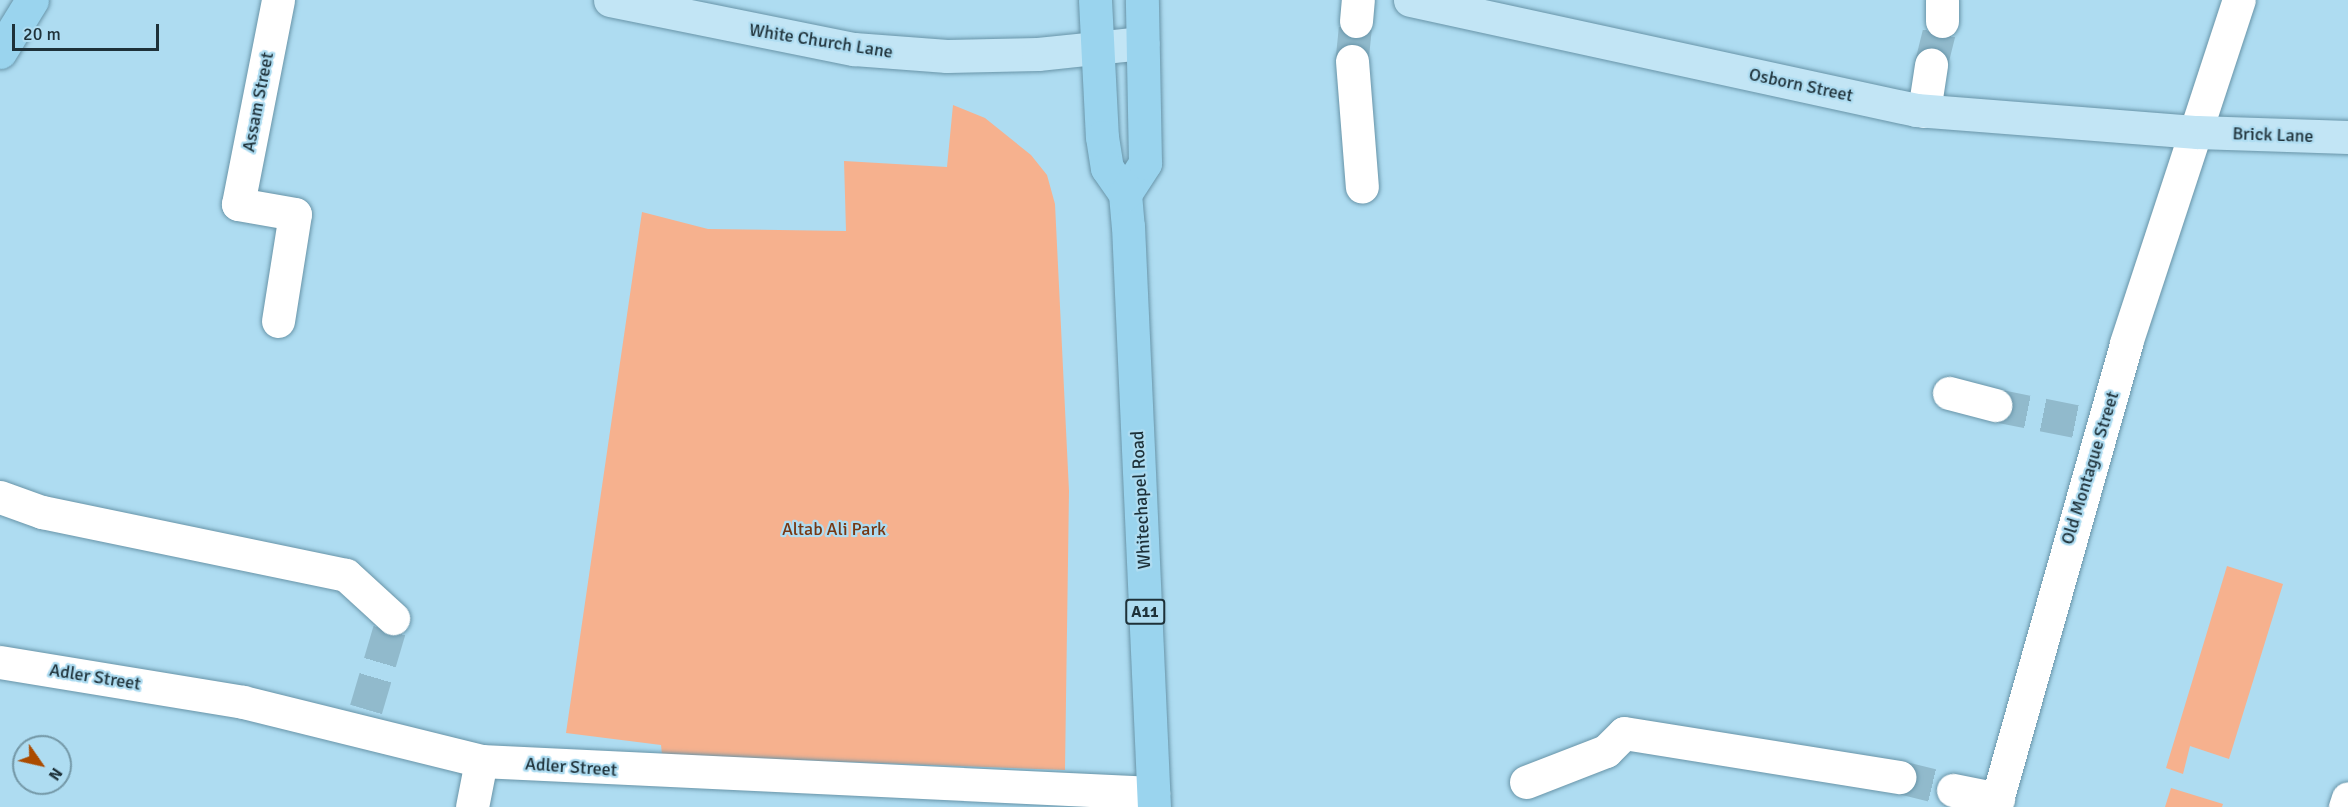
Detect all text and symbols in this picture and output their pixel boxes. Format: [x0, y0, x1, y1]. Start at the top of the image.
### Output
scale bar [15, 12, 162, 50]
street label: White Church Lane [748, 19, 894, 63]
text: 20 m [23, 23, 61, 45]
street label: Assam Street [238, 50, 278, 154]
street label: Osborn Street [1747, 63, 1855, 107]
street label: Brick Lane [2232, 123, 2314, 147]
street label: Old Montague Street [2056, 389, 2124, 547]
street label: Whitechapel Road [1127, 430, 1155, 570]
park label: Altab Ali Park [782, 518, 886, 540]
road number: A11 [1124, 599, 1166, 625]
street label: Adler Street [48, 659, 142, 695]
north arrow [12, 735, 72, 795]
street label: Adler Street [524, 753, 618, 781]
text: N [44, 764, 67, 784]

